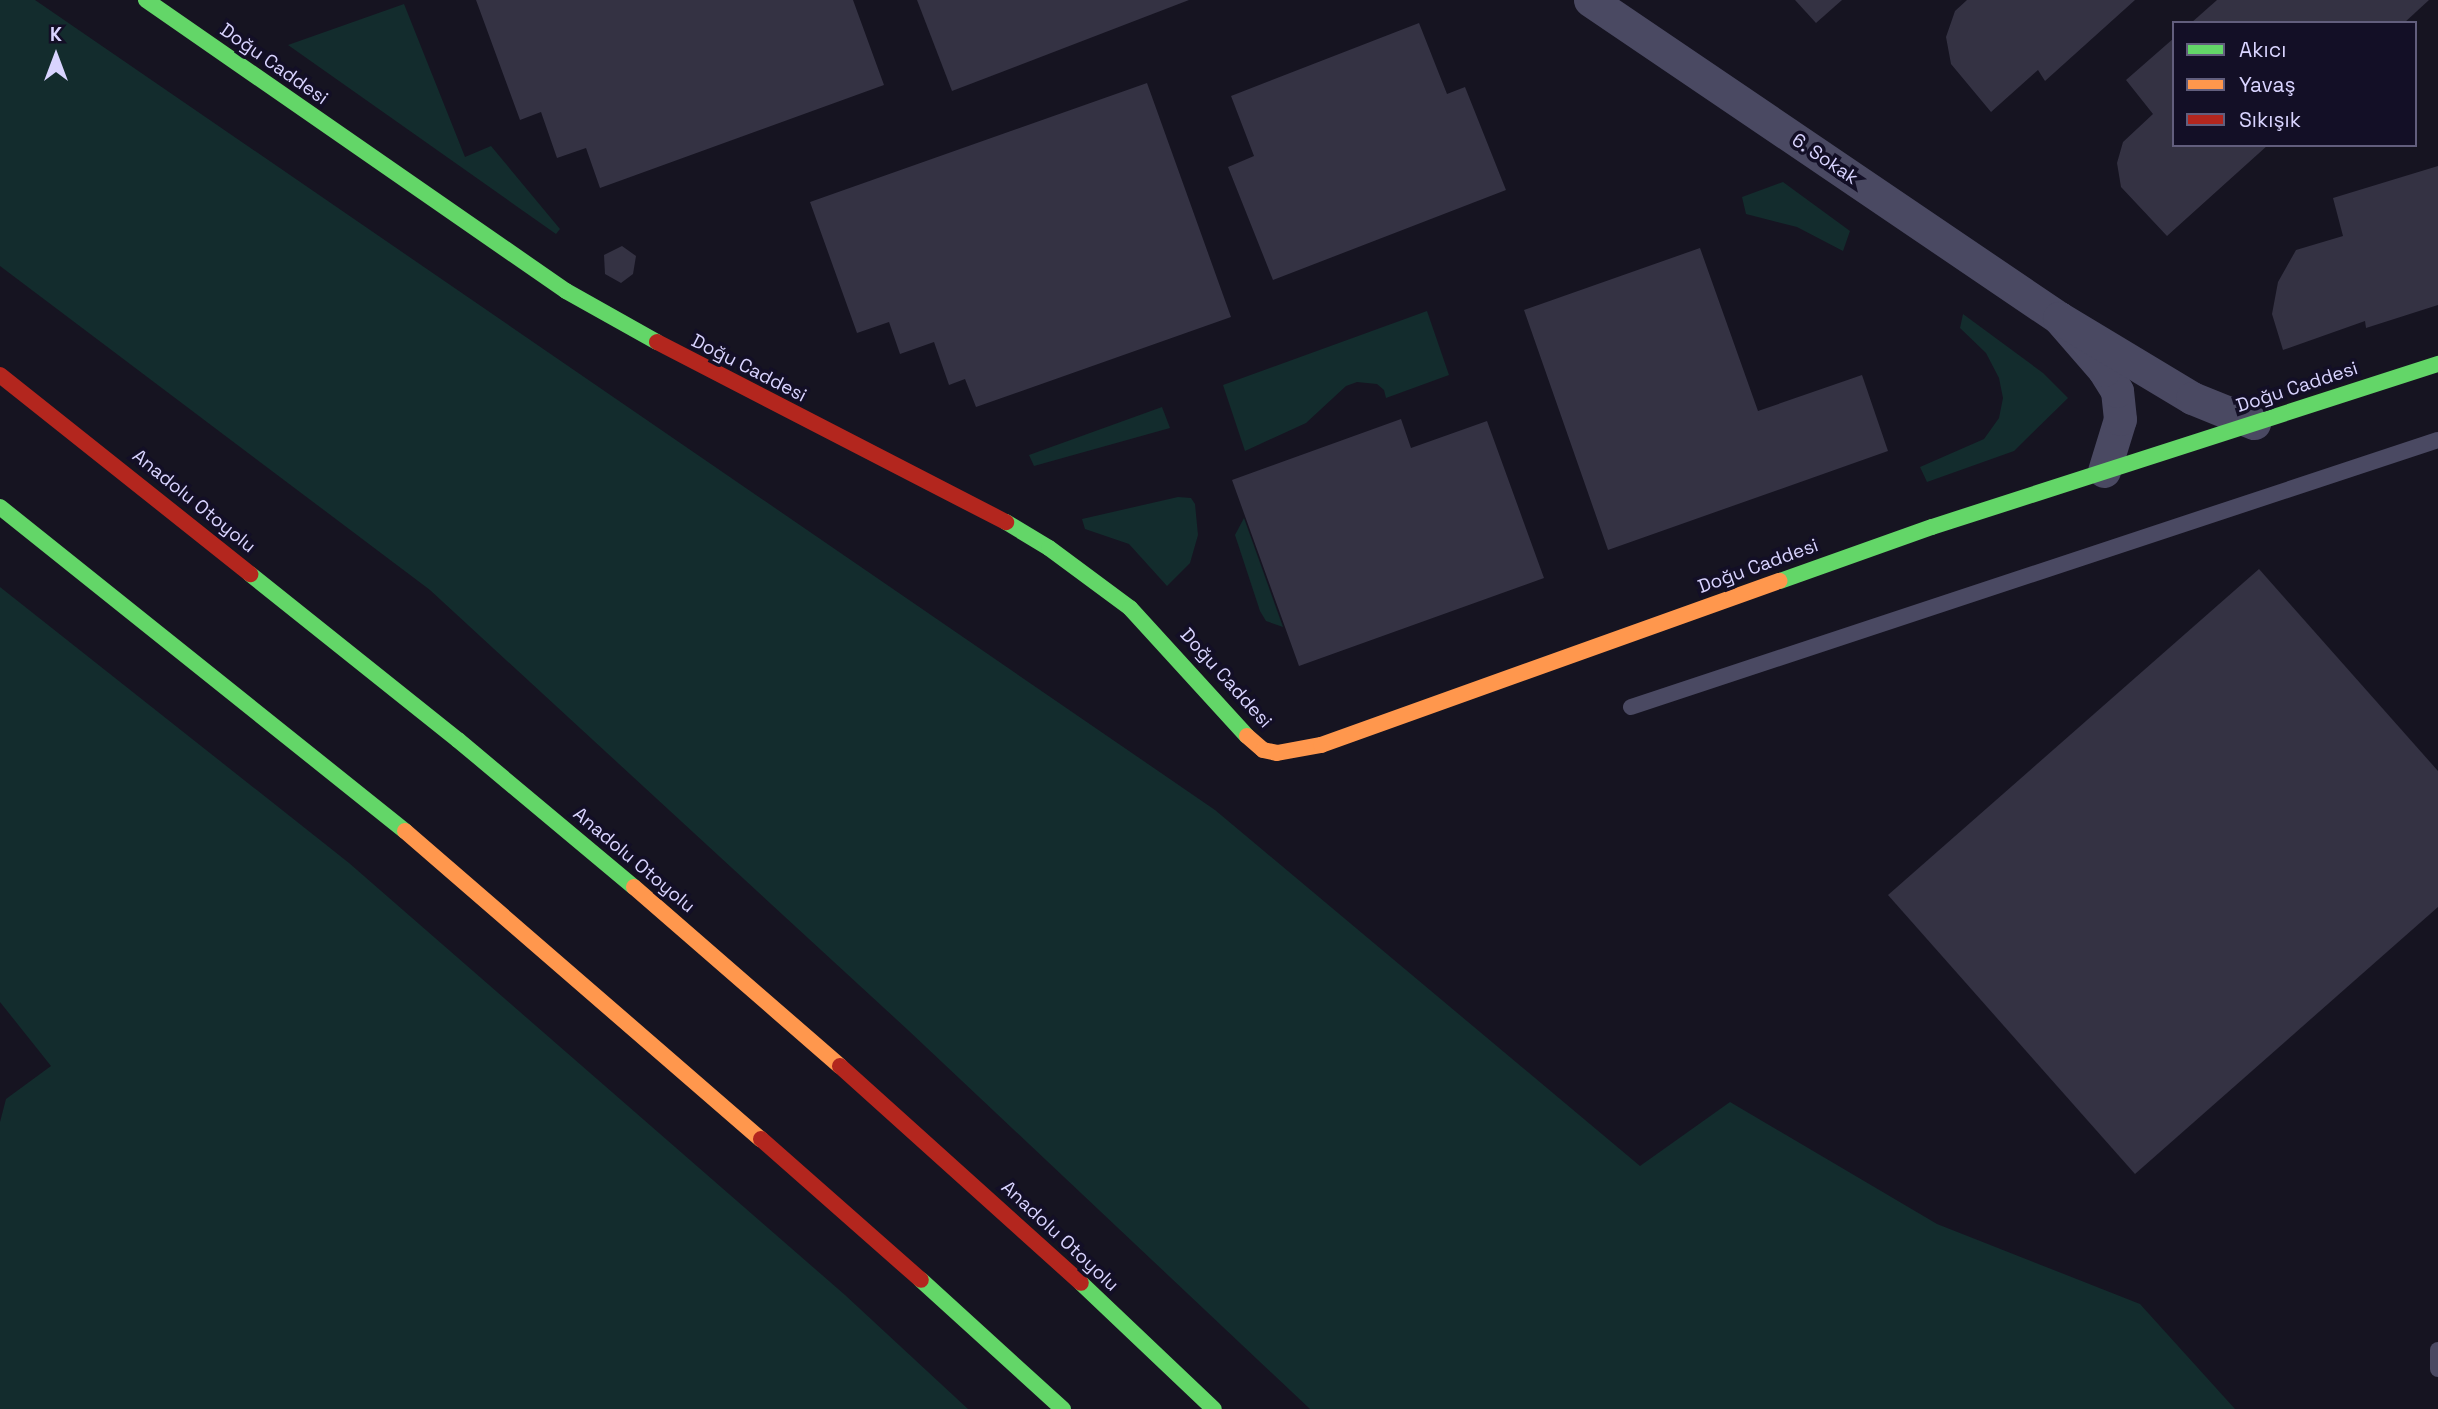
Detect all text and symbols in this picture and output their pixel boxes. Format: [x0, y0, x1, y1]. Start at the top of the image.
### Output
street label: Doğu Caddesi [216, 18, 332, 110]
north arrow [21, 21, 91, 91]
legend [2172, 21, 2417, 147]
text: K [50, 22, 62, 47]
text: Akıcı [2239, 36, 2286, 63]
text: Yavaş [2239, 71, 2296, 98]
text: Sıkışık [2239, 106, 2301, 133]
street label: 6. Sokak [1787, 128, 1863, 190]
street label: Doğu Caddesi [688, 329, 810, 407]
street label: Doğu Caddesi [2233, 357, 2361, 417]
street label: Anadolu Otoyolu [128, 444, 260, 558]
street label: Doğu Caddesi [1695, 534, 1821, 598]
street label: Doğu Caddesi [1175, 623, 1277, 733]
street label: Anadolu Otoyolu [568, 802, 700, 918]
street label: Anadolu Otoyolu [997, 1176, 1123, 1296]

